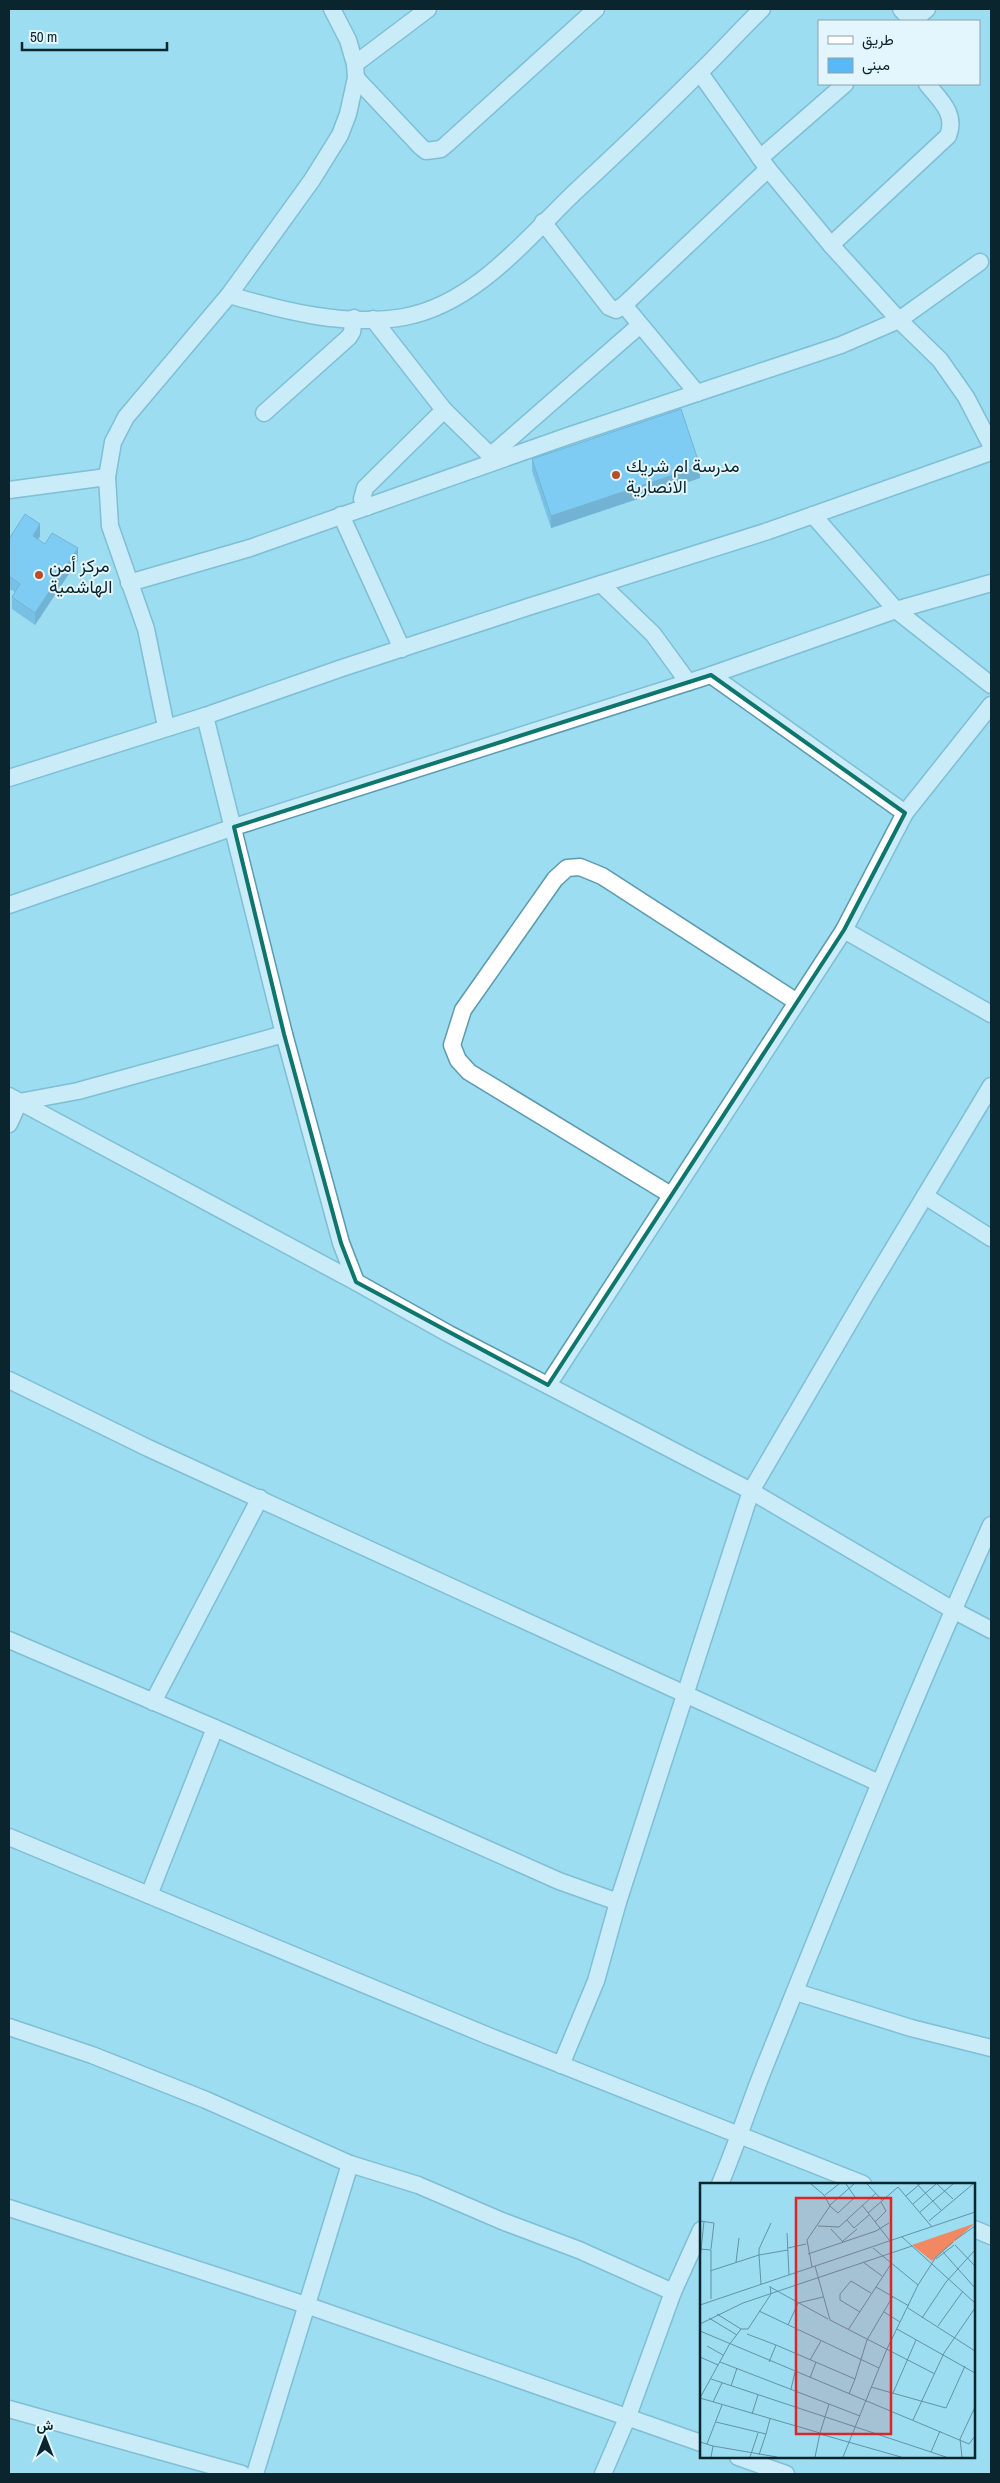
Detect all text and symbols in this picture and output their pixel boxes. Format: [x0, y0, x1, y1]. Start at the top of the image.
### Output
scale bar [22, 20, 168, 52]
legend [818, 20, 980, 85]
text: 50 m [30, 26, 57, 47]
text: طريق [862, 29, 894, 50]
text: مبنى [862, 54, 890, 75]
place label: مدرسة ام شريك الانصارية [626, 453, 740, 499]
marker: مدرسة ام شريك الانصارية [610, 469, 622, 481]
place label: مركز أمن الهاشمية [49, 553, 112, 599]
marker: مركز أمن الهاشمية [33, 569, 45, 581]
inset map [700, 2183, 975, 2458]
north arrow [20, 2413, 70, 2463]
text: ش [37, 2416, 54, 2434]

